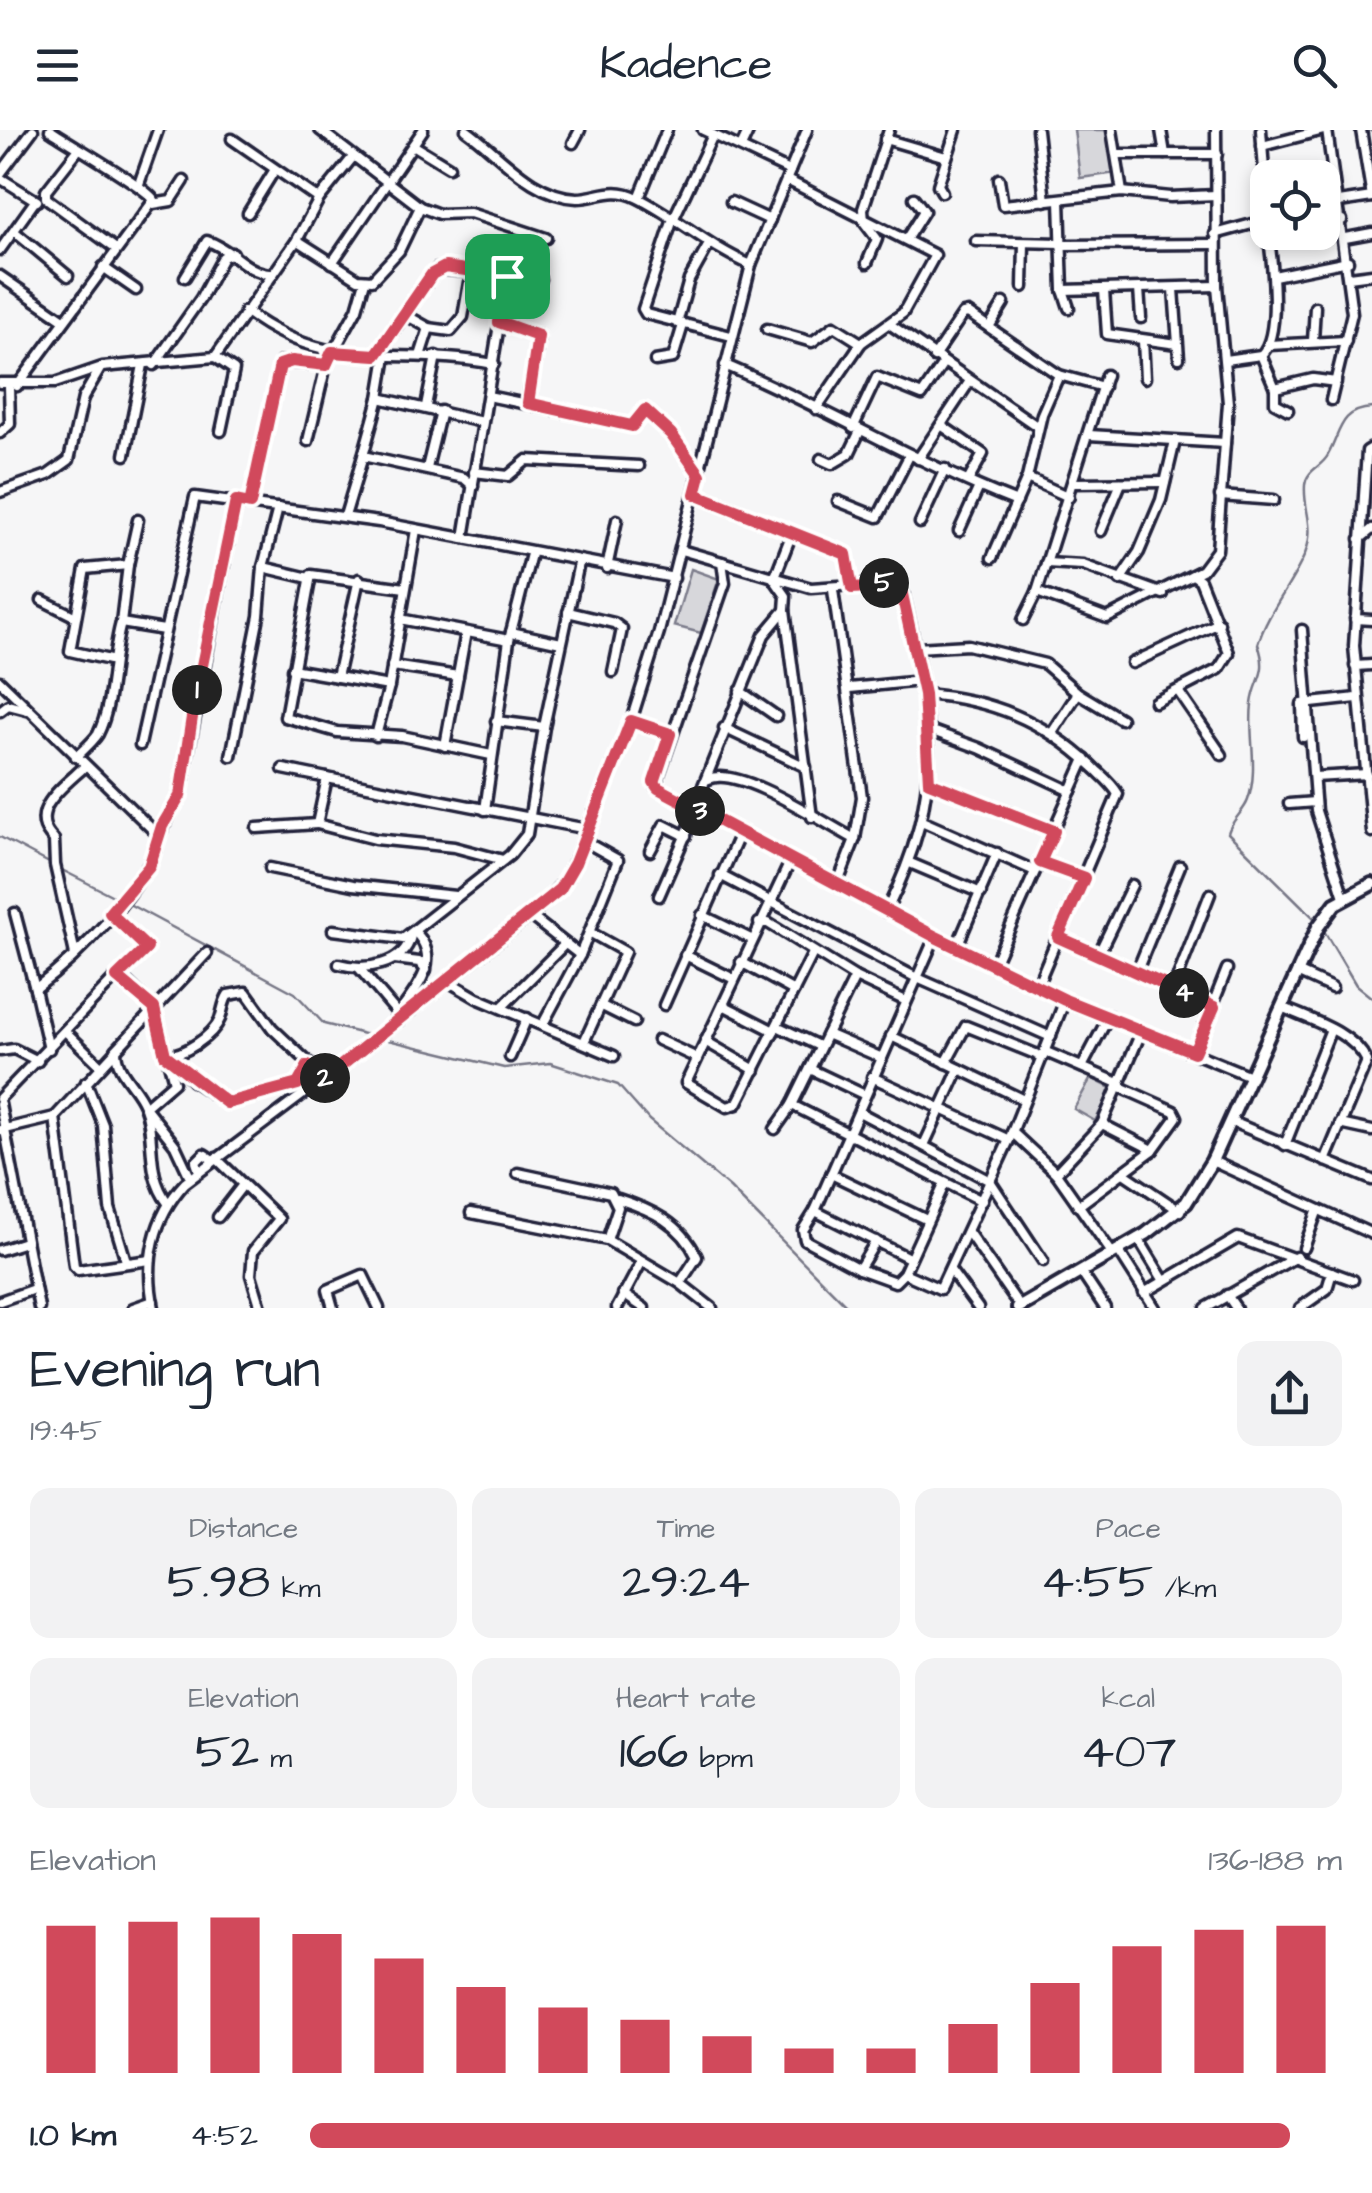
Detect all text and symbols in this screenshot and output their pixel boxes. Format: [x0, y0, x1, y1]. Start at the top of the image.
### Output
text: Kadence [600, 34, 772, 96]
icon: menu [30, 38, 85, 93]
icon: search [1287, 38, 1342, 93]
map controls [1250, 160, 1340, 250]
button: locate [1250, 160, 1340, 250]
pin [465, 234, 550, 319]
icon: arrive [480, 249, 535, 304]
pin: 5 [859, 558, 909, 608]
text: 5 [874, 563, 894, 602]
pin: 1 [172, 665, 222, 715]
text: 1 [195, 670, 199, 709]
pin: 3 [675, 786, 725, 836]
text: 3 [693, 791, 707, 830]
pin: 4 [1159, 968, 1209, 1018]
text: 4 [1174, 973, 1194, 1012]
pin: 2 [300, 1053, 350, 1103]
text: 2 [317, 1058, 333, 1097]
text: Evening run [30, 1332, 320, 1408]
button: share [1237, 1341, 1342, 1446]
text: 19:45 [30, 1408, 102, 1453]
text: Distance [189, 1509, 298, 1548]
text: Time [657, 1509, 715, 1548]
text: Pace [1096, 1509, 1161, 1548]
text: 5.98 [167, 1548, 270, 1617]
text: 29:24 [622, 1548, 750, 1617]
text: 4:55 [1040, 1548, 1153, 1617]
text: km [270, 1569, 320, 1608]
text: /km [1153, 1569, 1216, 1608]
text: Elevation [189, 1679, 299, 1718]
text: Heart rate [616, 1679, 756, 1718]
text: kcal [1102, 1679, 1155, 1718]
text: 52 [195, 1718, 259, 1787]
text: 166 [619, 1718, 688, 1787]
text: 407 [1080, 1718, 1177, 1787]
text: m [259, 1739, 292, 1778]
text: bpm [688, 1739, 753, 1778]
text: Elevation [30, 1838, 156, 1883]
text: 136–188 m [1208, 1838, 1342, 1883]
text: 1.0 km [30, 2113, 116, 2158]
text: 4:52 [190, 2113, 258, 2158]

